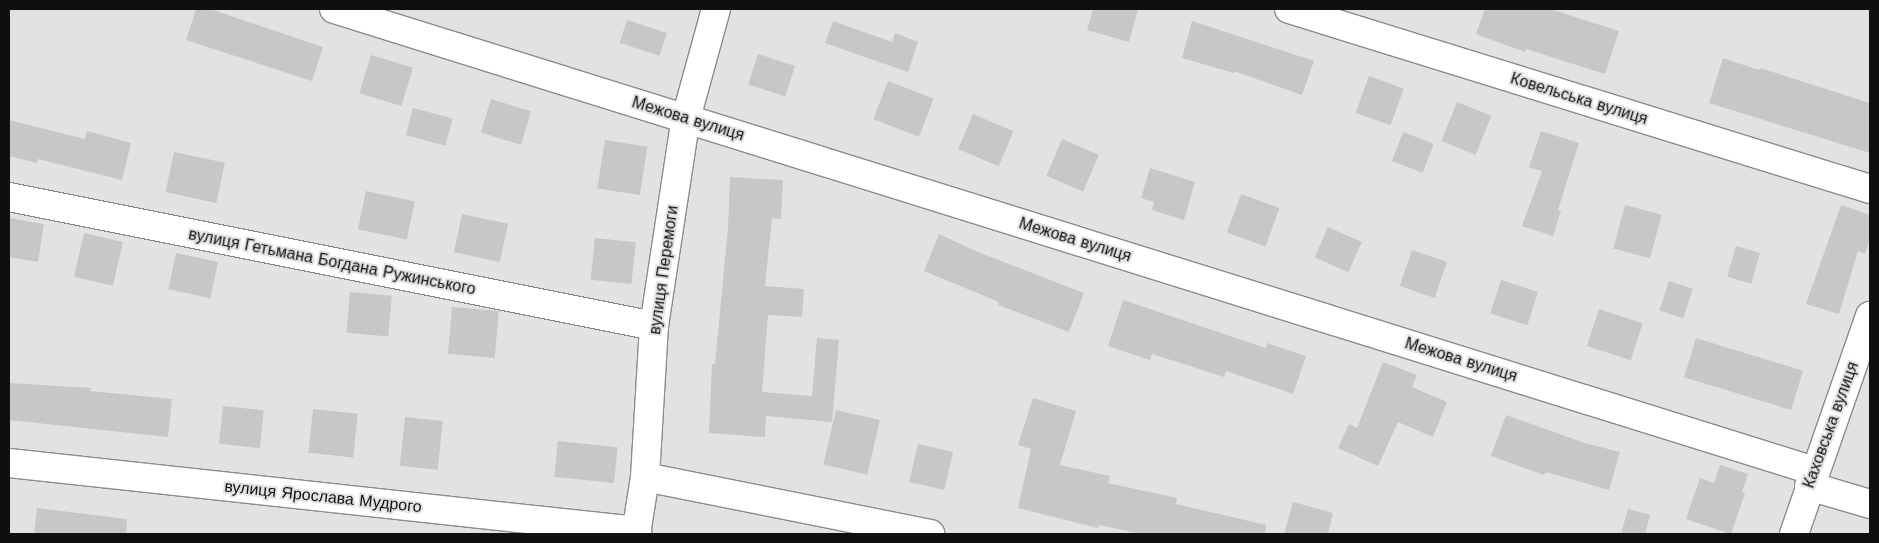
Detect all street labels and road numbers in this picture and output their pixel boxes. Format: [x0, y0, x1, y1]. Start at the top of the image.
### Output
street label: Ковельська вулиця [1508, 69, 1650, 129]
street label: Межова вулиця [630, 93, 746, 145]
street label: вулиця Перемоги [645, 204, 683, 336]
street label: Межова вулиця [1017, 214, 1133, 266]
street label: вулиця Гетьмана Богдана Ружинського [187, 225, 477, 299]
street label: Межова вулиця [1403, 334, 1519, 386]
street label: Каховська вулиця [1799, 359, 1863, 491]
street label: вулиця Ярослава Мудрого [223, 477, 423, 517]

